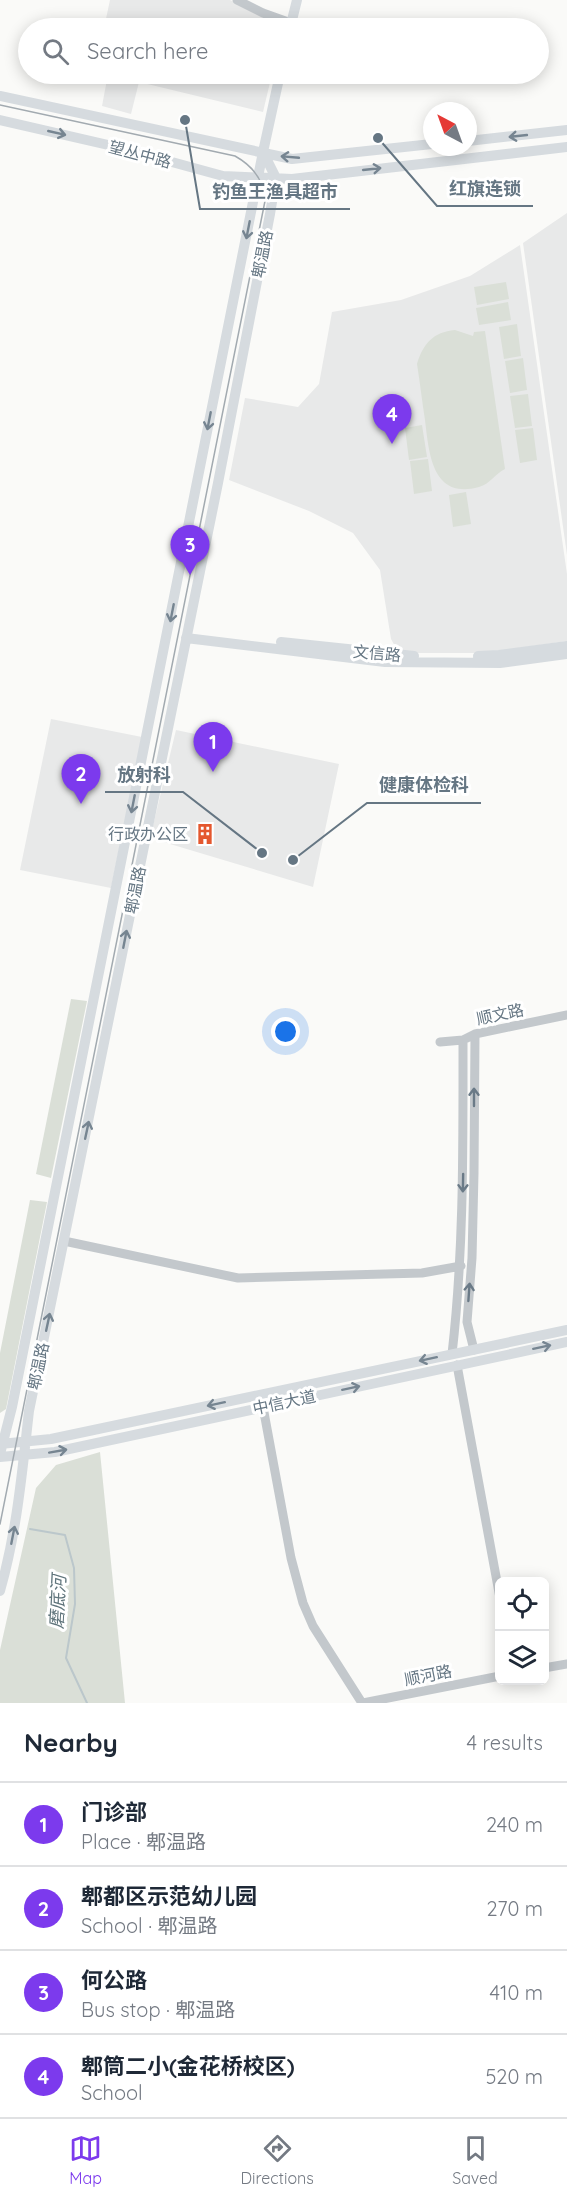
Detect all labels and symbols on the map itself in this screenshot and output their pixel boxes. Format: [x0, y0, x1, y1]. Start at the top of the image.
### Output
north arrow [423, 102, 477, 156]
one-way arrow [47, 128, 66, 140]
one-way arrow [508, 130, 528, 141]
street label: 望丛中路 [106, 136, 174, 172]
one-way arrow [281, 151, 301, 162]
one-way arrow [362, 164, 381, 175]
callout: 红旗连锁 [437, 170, 533, 206]
callout: 钓鱼王渔具超市 [200, 173, 350, 209]
text: 红旗连锁 [449, 177, 521, 200]
text: 钓鱼王渔具超市 [212, 180, 338, 203]
one-way arrow [242, 220, 253, 239]
street label: 郫温路 [248, 229, 276, 279]
pin: 4 [372, 394, 412, 444]
one-way arrow [203, 411, 214, 431]
pin: 3 [170, 526, 210, 575]
one-way arrow [166, 602, 177, 622]
street label: 文信路 [352, 641, 402, 665]
pin: 1 [194, 722, 232, 772]
pin: 2 [62, 754, 100, 804]
callout: 放射科 [105, 756, 183, 792]
text: 放射科 [117, 763, 171, 786]
callout: 健康体检科 [367, 767, 481, 803]
text: 健康体检科 [379, 773, 469, 796]
one-way arrow [127, 793, 138, 813]
building icon: 行政办公区 [193, 822, 217, 846]
place label: 行政办公区 [108, 824, 188, 844]
street label: 郫温路 [121, 865, 149, 915]
one-way arrow [120, 930, 131, 950]
street label: 顺文路 [474, 999, 526, 1029]
your location [271, 1017, 300, 1046]
one-way arrow [468, 1088, 480, 1108]
one-way arrow [82, 1121, 93, 1141]
one-way arrow [457, 1172, 469, 1192]
one-way arrow [464, 1282, 475, 1302]
one-way arrow [42, 1312, 54, 1331]
street label: 郫温路 [23, 1340, 53, 1392]
one-way arrow [532, 1341, 551, 1352]
one-way arrow [418, 1354, 437, 1366]
one-way arrow [341, 1382, 361, 1393]
street label: 中信大道 [251, 1386, 317, 1418]
one-way arrow [207, 1399, 226, 1411]
one-way arrow [48, 1445, 67, 1456]
one-way arrow [8, 1525, 19, 1545]
water label: 磨底河 [45, 1571, 71, 1630]
street label: 顺河路 [403, 1661, 453, 1689]

